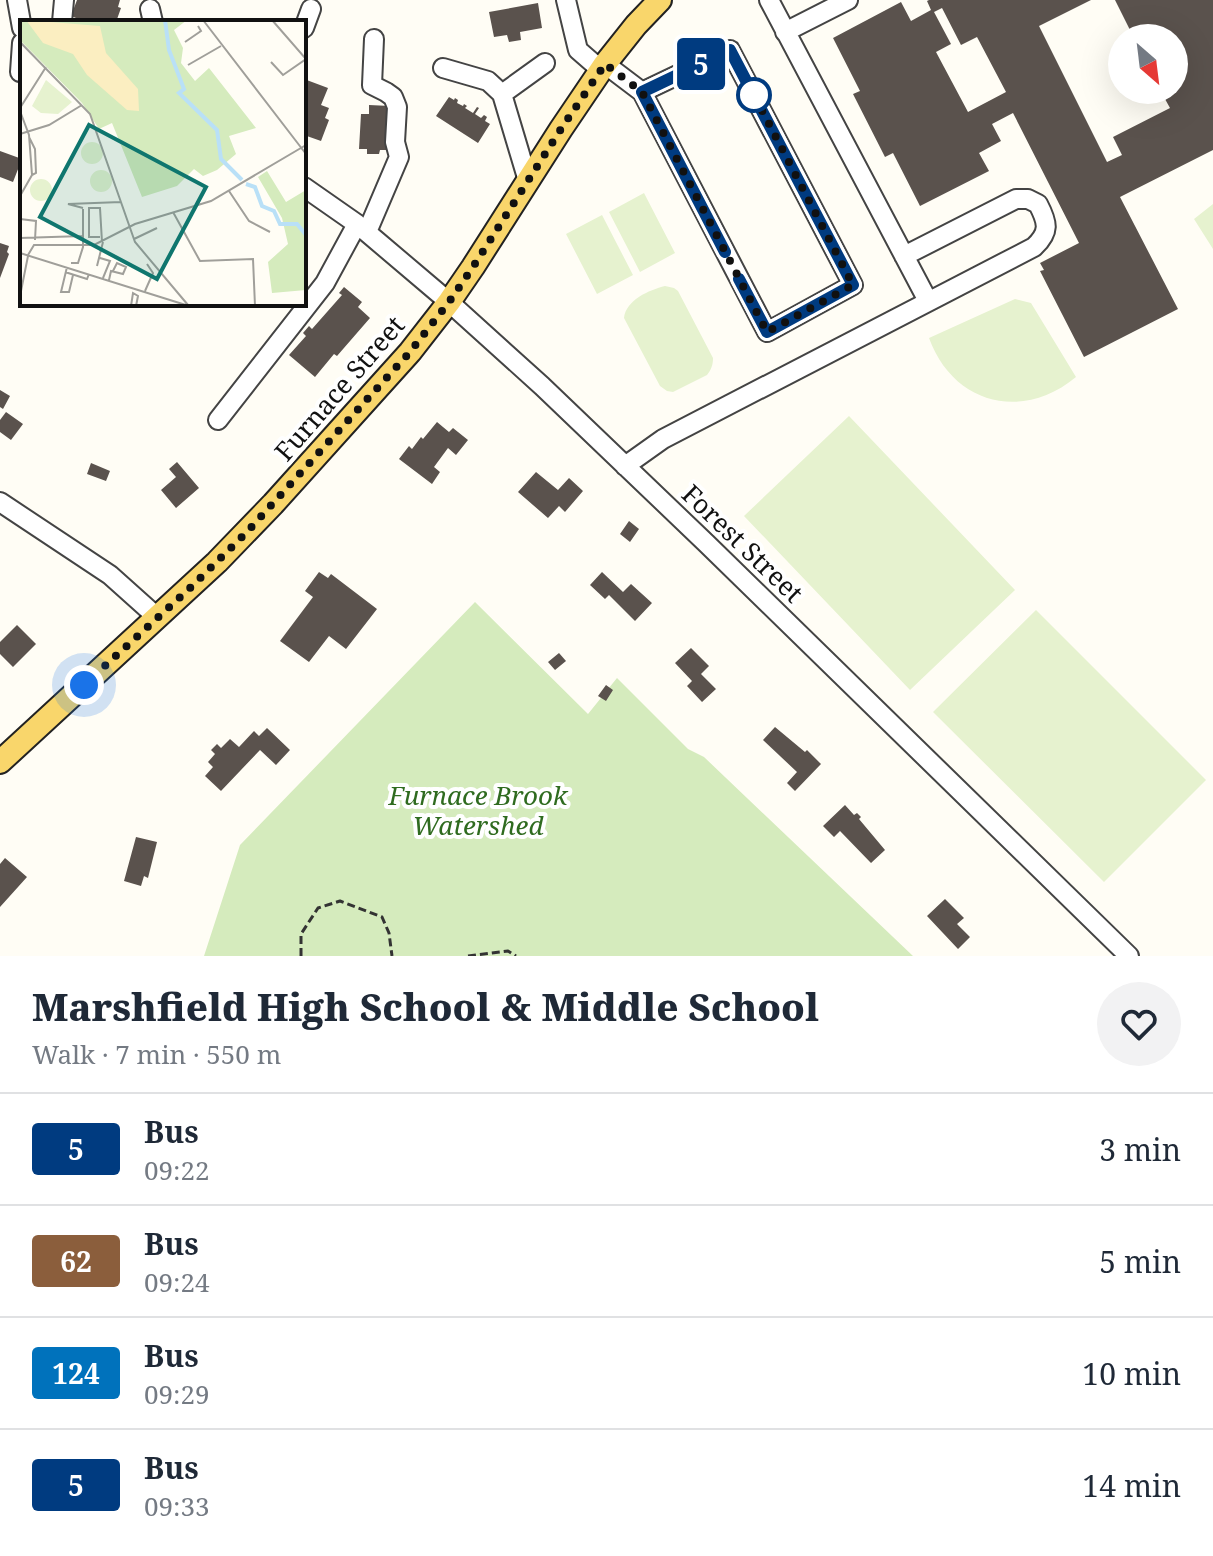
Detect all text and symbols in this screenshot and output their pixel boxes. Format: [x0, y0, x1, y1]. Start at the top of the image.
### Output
inset map [20, 20, 306, 306]
north arrow [1108, 24, 1188, 104]
map controls [1108, 24, 1188, 104]
line badge: 5 [675, 38, 727, 90]
text: 5 [693, 45, 709, 83]
unlabelled marker [737, 78, 771, 112]
street label: Furnace Street [266, 308, 412, 468]
street label: Forest Street [675, 476, 811, 610]
your location [64, 665, 104, 705]
park label: Furnace Brook Watershed [387, 777, 569, 843]
text: Marshfield High School & Middle School [32, 980, 819, 1032]
button: heart [1097, 982, 1181, 1066]
text: Walk · 7 min · 550 m [32, 1036, 281, 1072]
text: Bus [144, 1111, 199, 1152]
text: 3 min [1099, 1129, 1181, 1170]
text: 5 [68, 1130, 84, 1168]
text: 09:22 [144, 1152, 210, 1188]
text: Bus [144, 1223, 199, 1264]
text: 5 min [1099, 1241, 1181, 1282]
text: 62 [60, 1242, 92, 1280]
text: 09:24 [144, 1264, 210, 1300]
text: Bus [144, 1335, 199, 1376]
text: 10 min [1082, 1353, 1181, 1394]
text: 124 [52, 1354, 100, 1392]
text: 09:29 [144, 1376, 210, 1412]
text: Bus [144, 1447, 199, 1488]
text: 14 min [1082, 1465, 1181, 1506]
text: 5 [68, 1466, 84, 1504]
text: 09:33 [144, 1488, 210, 1524]

